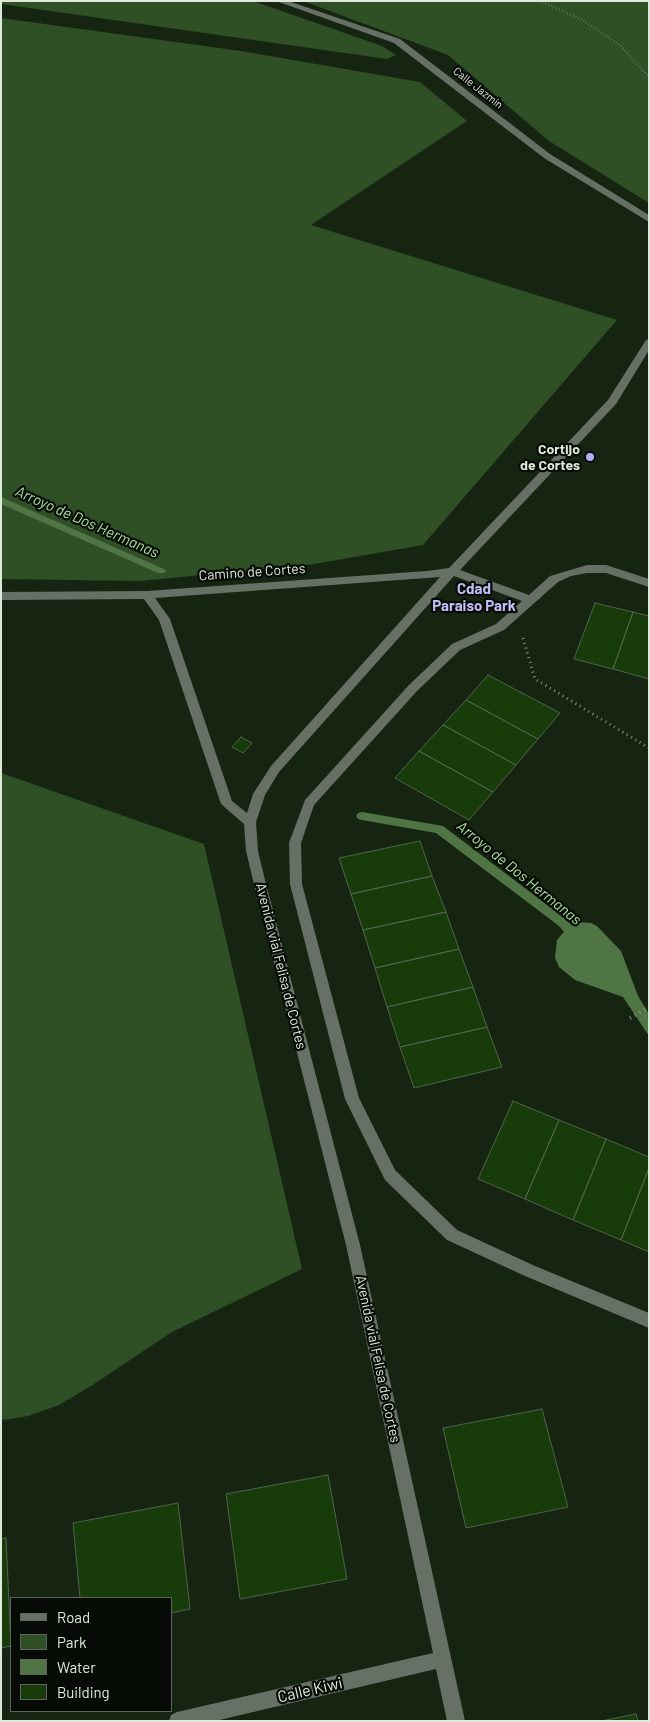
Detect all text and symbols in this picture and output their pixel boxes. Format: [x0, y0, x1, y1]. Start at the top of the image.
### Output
street label: Calle Jazmín [450, 64, 506, 112]
place label: Cortijo de Cortes [520, 441, 580, 474]
marker: Cortijo de Cortes [584, 451, 596, 463]
water label: Arroyo de Dos Hermanas [13, 482, 161, 562]
street label: Camino de Cortes [198, 560, 306, 584]
district label: Cdad Paraiso Park [432, 580, 516, 615]
water label: Arroyo de Dos Hermanas [453, 817, 585, 929]
street label: Avenida vial Felisa de Cortes [252, 881, 310, 1051]
street label: Avenida vial Felisa de Cortes [352, 1274, 404, 1444]
legend [10, 1597, 172, 1712]
text: Road [57, 1608, 90, 1626]
text: Park [57, 1633, 86, 1651]
text: Water [57, 1658, 96, 1676]
street label: Calle Kiwi [276, 1673, 344, 1707]
text: Building [57, 1683, 110, 1701]

